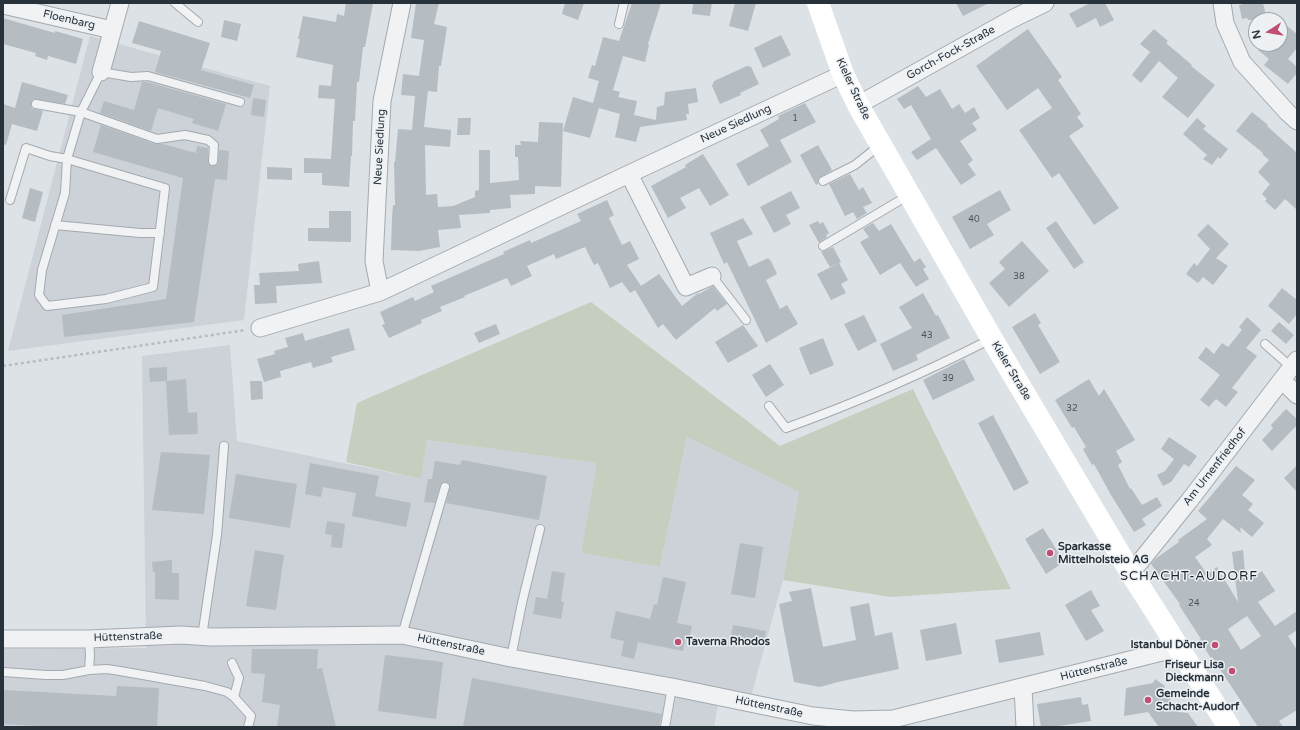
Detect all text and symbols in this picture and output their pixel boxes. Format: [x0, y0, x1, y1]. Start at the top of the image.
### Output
street label: Floenbarg [42, 8, 96, 32]
north arrow [1248, 12, 1288, 52]
street label: Gorch-Fock-Straße [904, 23, 998, 83]
text: N [1249, 29, 1264, 40]
street label: Kieler Straße [833, 56, 873, 122]
street label: Neue Siedlung [699, 102, 773, 146]
street label: Neue Siedlung [371, 109, 389, 185]
house number: 1 [792, 114, 798, 124]
house number: 40 [968, 215, 980, 225]
house number: 38 [1013, 272, 1025, 282]
house number: 43 [921, 331, 933, 341]
street label: Kieler Straße [988, 339, 1034, 403]
house number: 39 [942, 374, 954, 384]
house number: 32 [1066, 404, 1078, 414]
street label: Am Urnenfriedhof [1181, 426, 1249, 508]
place label: Sparkasse Mittelholsteio AG [1058, 540, 1149, 566]
marker: Sparkasse Mittelholsteio AG [1045, 548, 1055, 558]
district label: SCHACHT-AUDORF [1120, 569, 1258, 585]
house number: 24 [1188, 599, 1200, 609]
street label: Hüttenstraße [93, 629, 163, 645]
street label: Hüttenstraße [416, 631, 486, 659]
place label: Taverna Rhodos [686, 635, 770, 649]
marker: Taverna Rhodos [673, 637, 683, 647]
place label: Istanbul Döner [1131, 638, 1207, 652]
marker: Istanbul Döner [1210, 640, 1220, 650]
street label: Hüttenstraße [1059, 654, 1129, 684]
place label: Friseur Lisa Dieckmann [1165, 658, 1224, 684]
marker: Friseur Lisa Dieckmann [1227, 666, 1237, 676]
place label: Gemeinde Schacht-Audorf [1156, 687, 1239, 713]
street label: Hüttenstraße [734, 693, 804, 721]
marker: Gemeinde Schacht-Audorf [1143, 695, 1153, 705]

